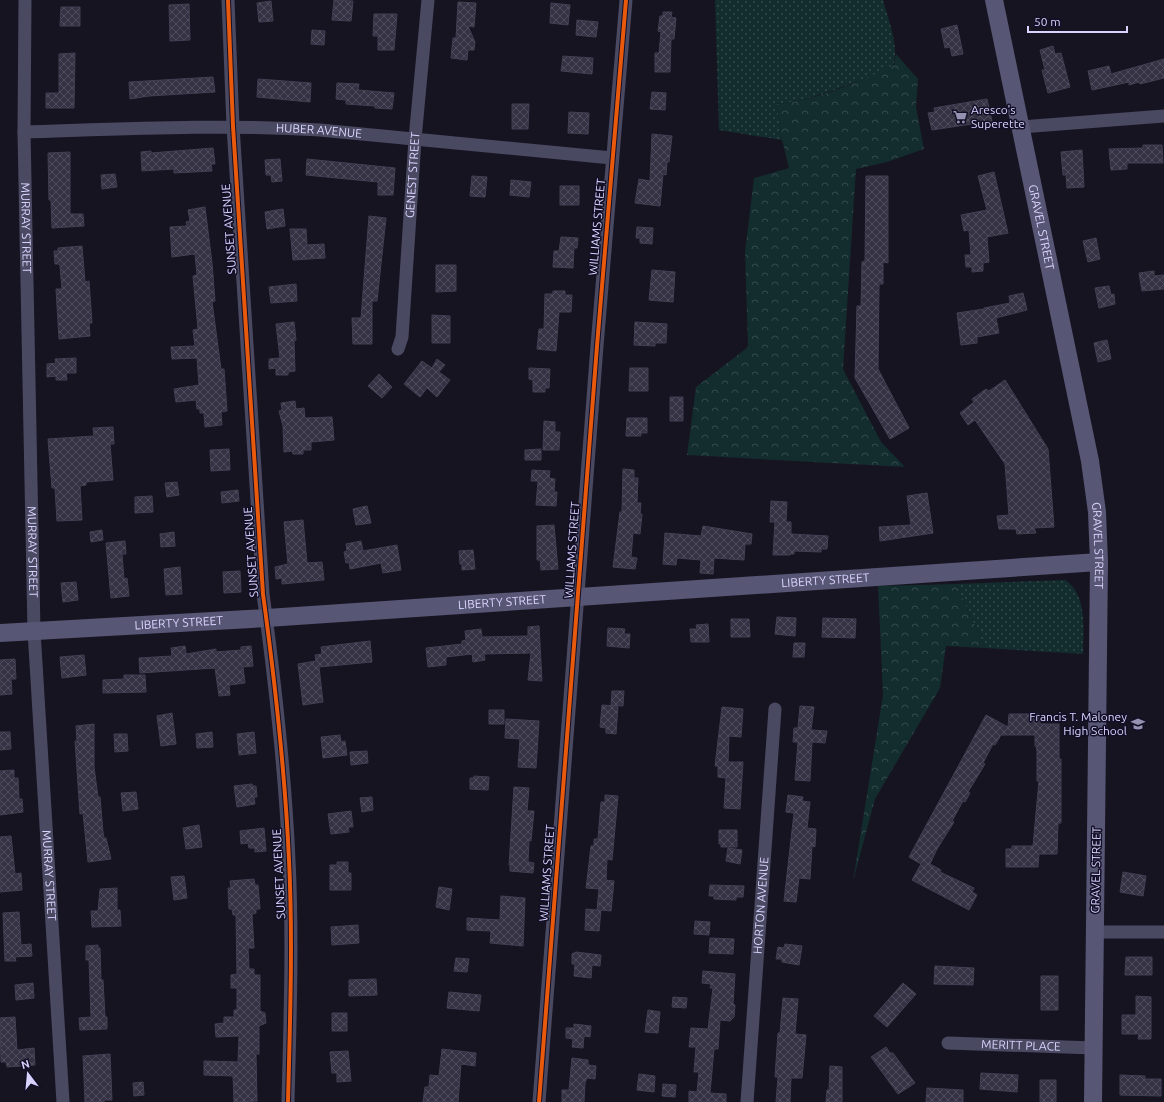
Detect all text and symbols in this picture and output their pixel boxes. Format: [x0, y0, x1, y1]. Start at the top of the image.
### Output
scale bar [1028, 8, 1127, 34]
text: 50 m [1034, 15, 1061, 28]
place label: Aresco's Superette [971, 103, 1025, 130]
supermarket icon: Aresco's Superette [952, 109, 968, 125]
street label: HUBER AVENUE [276, 121, 363, 140]
street label: GENEST STREET [403, 131, 422, 218]
street label: WILLIAMS STREET [586, 178, 607, 276]
street label: MURRAY STREET [19, 182, 34, 274]
street label: SUNSET AVENUE [219, 183, 238, 275]
street label: GRAVEL STREET [1027, 183, 1057, 271]
street label: WILLIAMS STREET [562, 501, 581, 599]
street label: GRAVEL STREET [1090, 501, 1106, 589]
street label: MURRAY STREET [26, 506, 40, 598]
street label: SUNSET AVENUE [241, 506, 260, 598]
street label: LIBERTY STREET [781, 570, 870, 589]
street label: LIBERTY STREET [457, 592, 547, 611]
street label: LIBERTY STREET [134, 613, 223, 631]
place label: Francis T. Maloney High School [1029, 710, 1127, 737]
school or university icon: Francis T. Maloney High School [1130, 716, 1146, 732]
street label: WILLIAMS STREET [537, 824, 556, 922]
street label: GRAVEL STREET [1088, 826, 1103, 913]
street label: SUNSET AVENUE [270, 828, 287, 920]
street label: MURRAY STREET [40, 829, 59, 922]
street label: HORTON AVENUE [751, 856, 770, 954]
street label: MERITT PLACE [981, 1037, 1061, 1053]
north arrow [8, 1054, 48, 1094]
text: N [20, 1057, 31, 1071]

